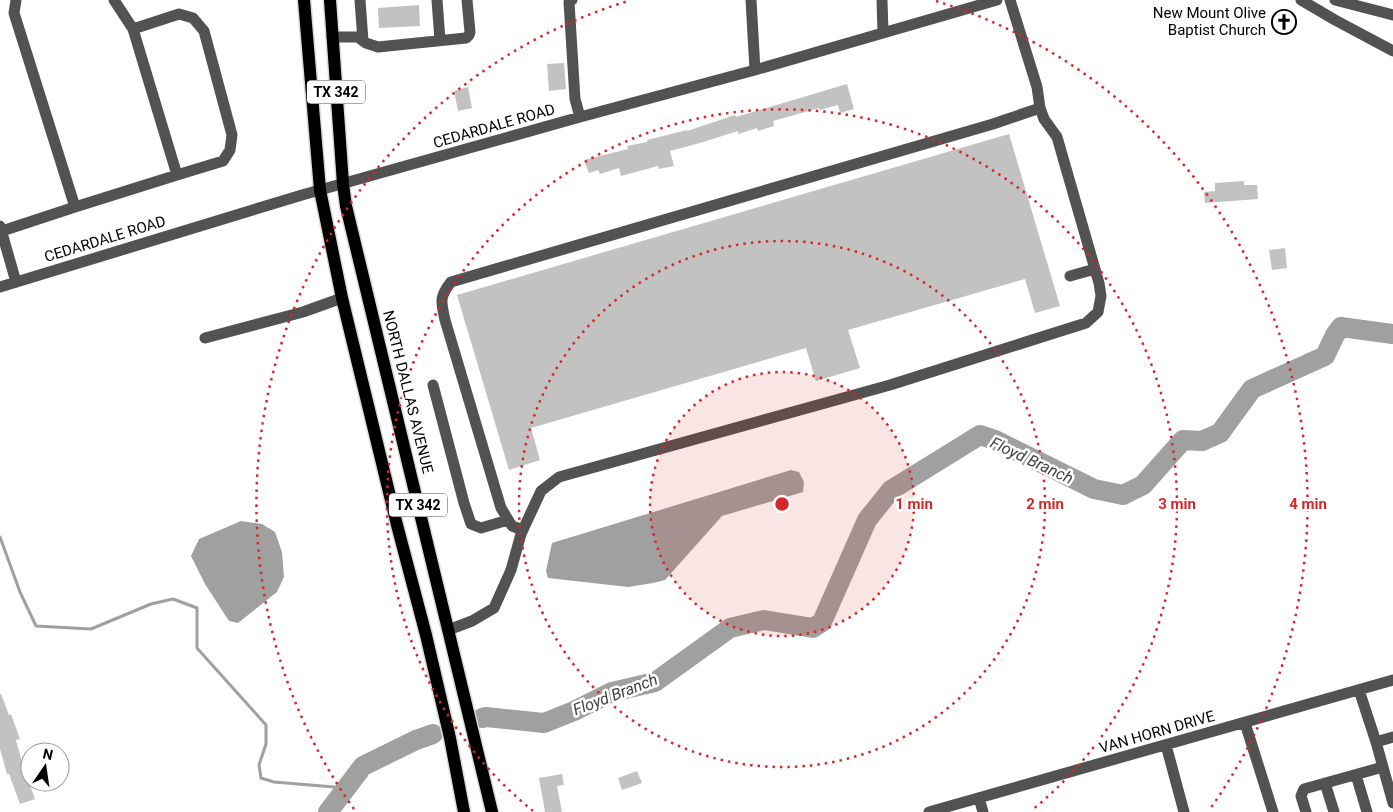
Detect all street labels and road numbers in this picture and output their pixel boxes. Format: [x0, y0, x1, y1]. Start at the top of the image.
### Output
road number: TX 342 [307, 80, 365, 104]
street label: CEDARDALE ROAD [431, 100, 557, 152]
street label: CEDARDALE ROAD [42, 212, 168, 266]
street label: NORTH DALLAS AVENUE [379, 309, 437, 476]
road number: TX 342 [389, 494, 447, 516]
street label: VAN HORN DRIVE [1097, 707, 1217, 757]

